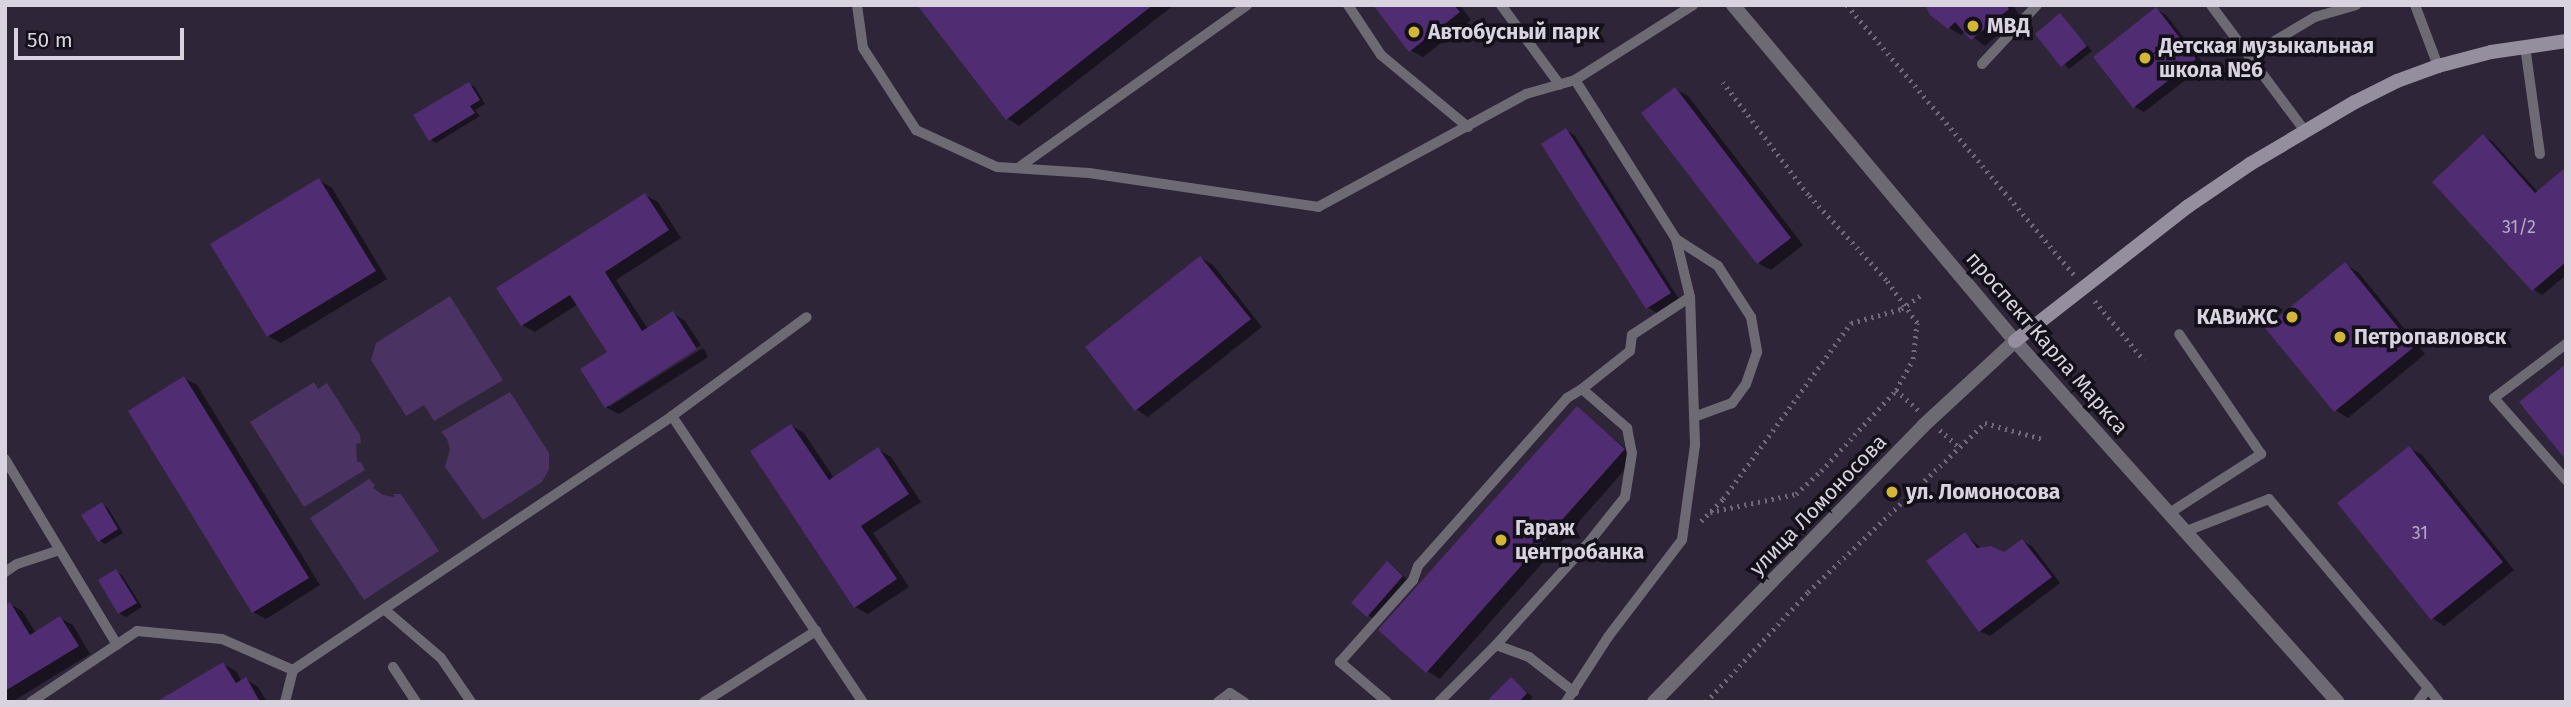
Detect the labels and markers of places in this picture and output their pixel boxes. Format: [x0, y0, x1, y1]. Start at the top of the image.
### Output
place label: МВД [1987, 13, 2030, 39]
marker: МВД [1965, 18, 1981, 34]
place label: Автобусный парк [1428, 19, 1599, 45]
marker: Автобусный парк [1406, 24, 1422, 40]
place label: Детская музыкальная школа №6 [2159, 33, 2374, 83]
marker: Детская музыкальная школа №6 [2137, 50, 2153, 66]
place label: КАВиЖС [2196, 304, 2278, 330]
marker: КАВиЖС [2284, 309, 2300, 325]
place label: Петропавловск [2354, 324, 2506, 350]
marker: Петропавловск [2332, 329, 2348, 345]
place label: ул. Ломоносова [1906, 479, 2060, 505]
marker: ул. Ломоносова [1884, 484, 1900, 500]
place label: Гараж центробанка [1515, 515, 1644, 565]
marker: Гараж центробанка [1493, 532, 1509, 548]

